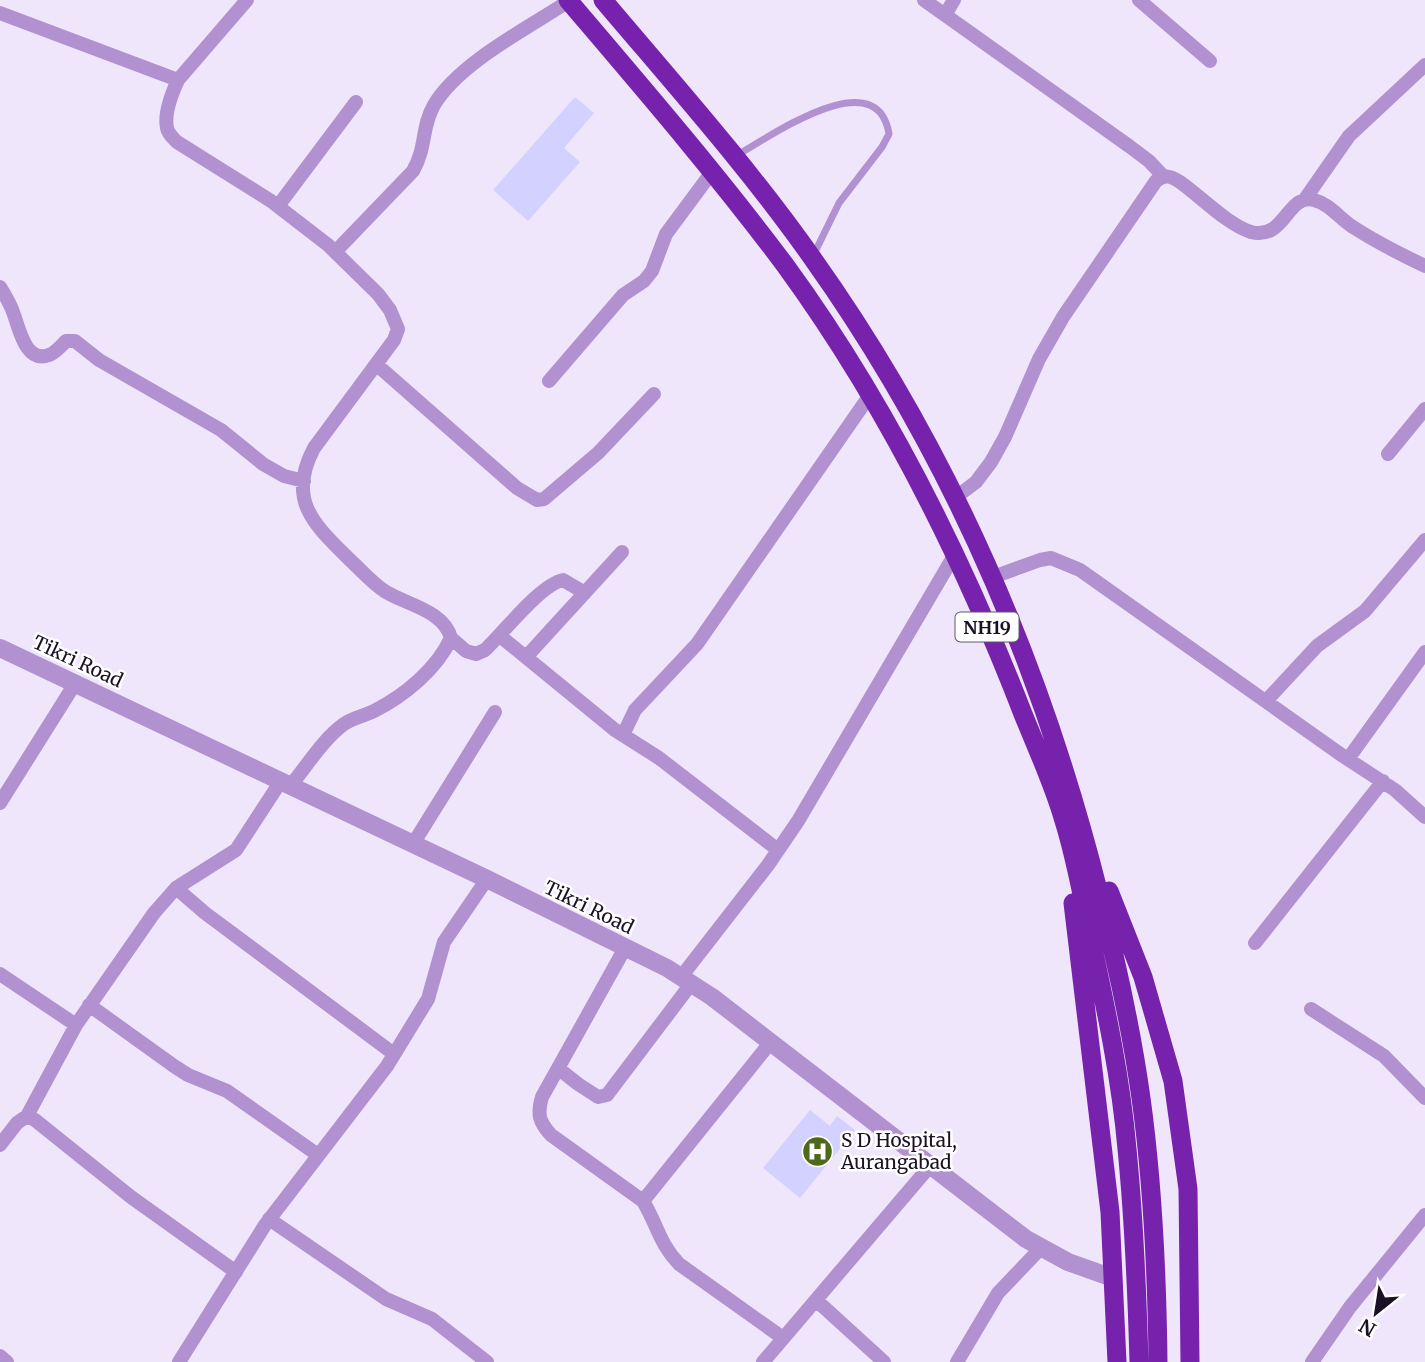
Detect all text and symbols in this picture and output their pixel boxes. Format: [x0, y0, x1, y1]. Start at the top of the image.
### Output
road number: NH19 [956, 612, 1018, 642]
street label: Tikri Road [29, 630, 127, 692]
street label: Tikri Road [540, 875, 638, 939]
place label: S D Hospital, Aurangabad [840, 1128, 957, 1174]
hospital icon: S D Hospital, Aurangabad [801, 1134, 835, 1168]
north arrow [1341, 1278, 1411, 1348]
text: N [1355, 1314, 1380, 1342]

